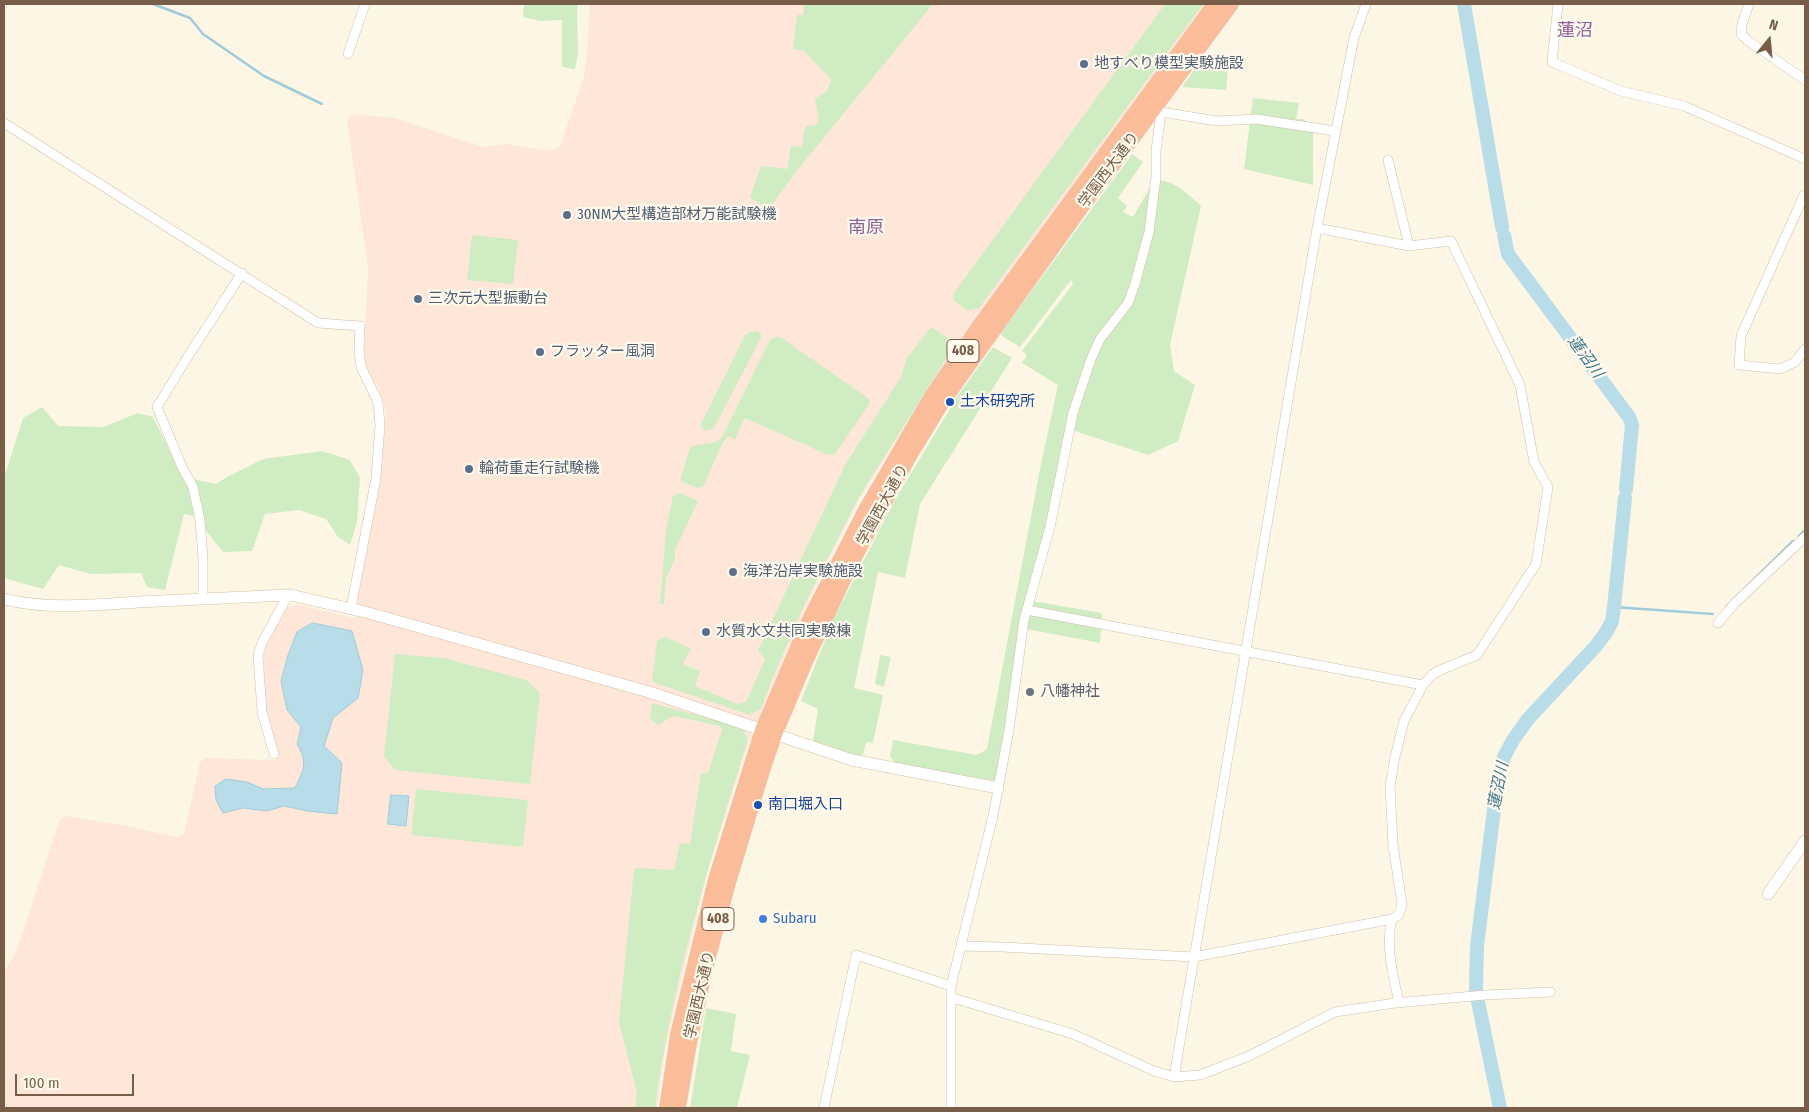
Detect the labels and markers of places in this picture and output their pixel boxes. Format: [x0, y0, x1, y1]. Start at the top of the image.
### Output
place label: 地すべり模型実験施設 [1094, 55, 1244, 73]
marker: 地すべり模型実験施設 [1078, 58, 1090, 70]
place label: 30NM大型構造部材万能試験機 [577, 206, 776, 224]
marker: 30NM大型構造部材万能試験機 [561, 209, 573, 221]
place label: 三次元大型振動台 [428, 290, 548, 308]
marker: 三次元大型振動台 [412, 293, 424, 305]
place label: フラッター風洞 [550, 343, 655, 361]
marker: フラッター風洞 [534, 346, 546, 358]
place label: 土木研究所 [960, 393, 1035, 411]
marker: 土木研究所 [944, 396, 956, 408]
place label: 輪荷重走行試験機 [479, 460, 599, 478]
marker: 輪荷重走行試験機 [463, 463, 475, 475]
place label: 海洋沿岸実験施設 [743, 563, 863, 581]
marker: 海洋沿岸実験施設 [727, 566, 739, 578]
place label: 水質水文共同実験棟 [716, 623, 851, 641]
marker: 水質水文共同実験棟 [700, 626, 712, 638]
place label: 八幡神社 [1040, 683, 1100, 701]
marker: 八幡神社 [1024, 686, 1036, 698]
place label: 南口堀入口 [768, 796, 843, 814]
marker: 南口堀入口 [752, 799, 764, 811]
place label: Subaru [773, 910, 817, 928]
marker: Subaru [757, 913, 769, 925]

